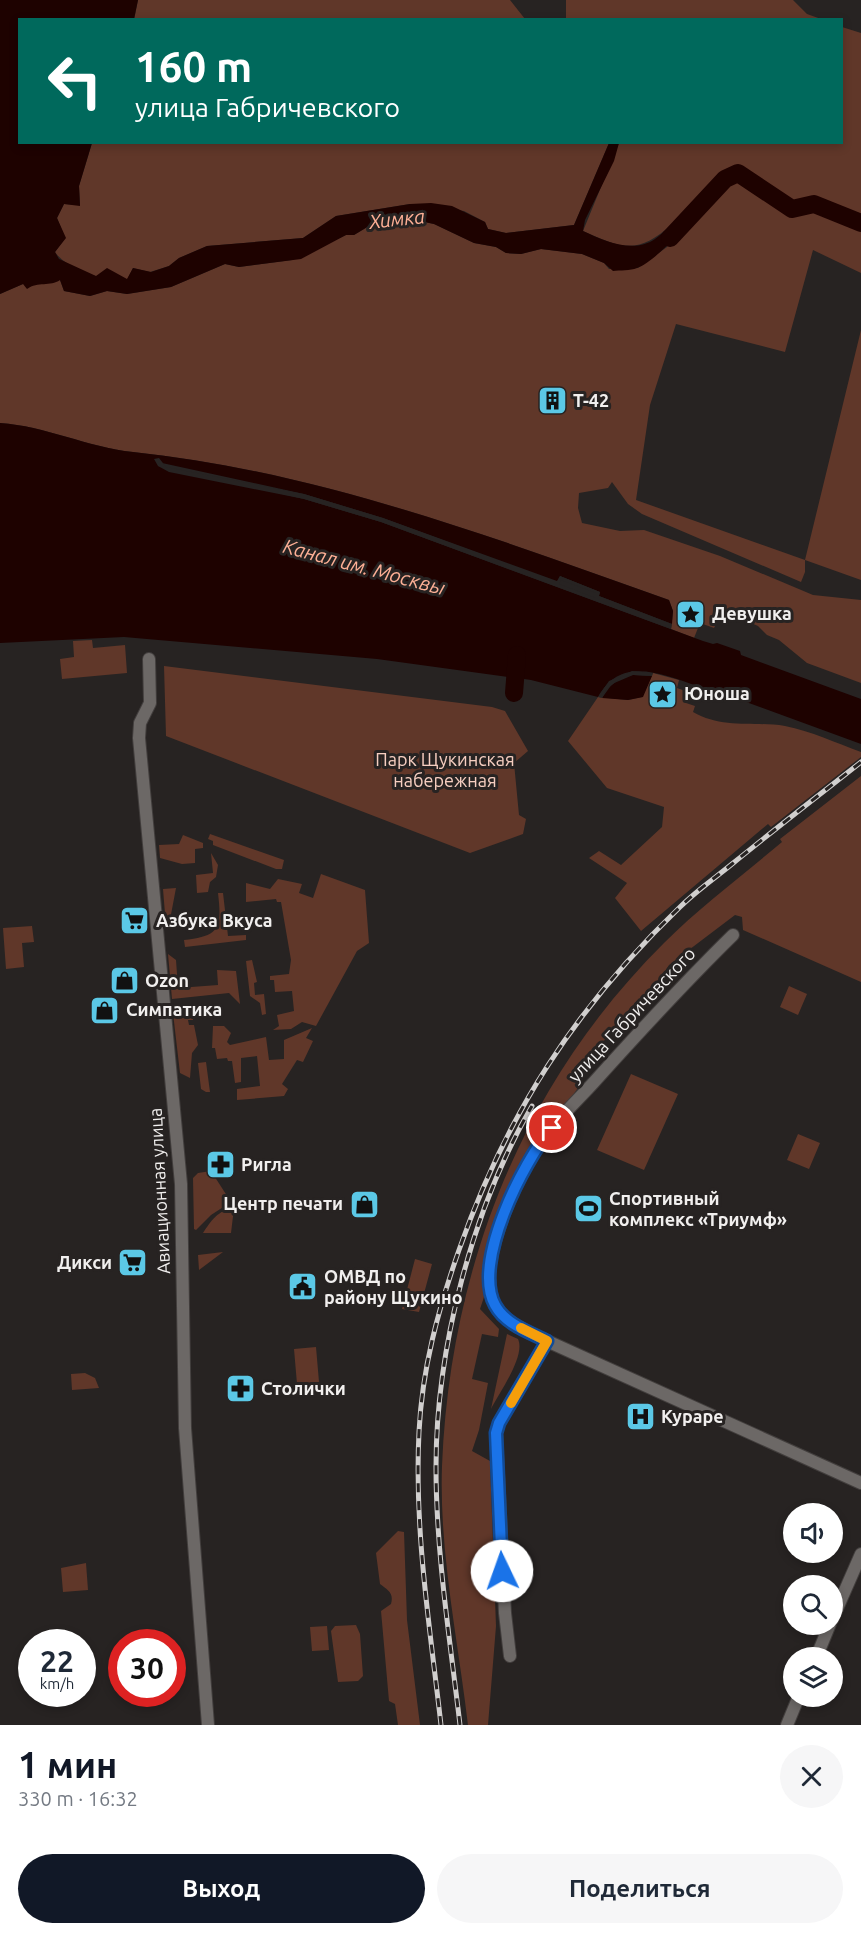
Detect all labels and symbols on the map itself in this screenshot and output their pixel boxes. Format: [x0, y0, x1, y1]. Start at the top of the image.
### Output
water label: Химка [367, 204, 426, 233]
building icon: Т-42 [536, 385, 568, 417]
place label: Т-42 [573, 390, 609, 410]
water label: Канал им. Москвы [281, 534, 448, 599]
place icon: Девушка [675, 598, 707, 630]
place label: Девушка [712, 603, 792, 623]
place icon: Юноша [647, 678, 679, 710]
place label: Юноша [684, 683, 750, 703]
park label: Парк Щукинская набережная [375, 749, 515, 790]
supermarket icon: Азбука Вкуса [119, 905, 151, 937]
place label: Азбука Вкуса [156, 910, 273, 930]
street label: улица Габричевского [564, 943, 699, 1086]
shop icon: Ozon [108, 965, 140, 997]
place label: Ozon [145, 970, 189, 990]
shop icon: Симпатика [89, 994, 121, 1026]
place label: Симпатика [126, 999, 222, 1019]
pin [526, 1102, 577, 1153]
street label: Авиационная улица [145, 1107, 173, 1275]
pharmacy icon: Ригла [204, 1149, 236, 1181]
place label: Ригла [241, 1154, 292, 1174]
shop icon: Центр печати [348, 1188, 380, 1220]
place label: Спортивный комплекс «Триумф» [609, 1188, 787, 1229]
place label: Центр печати [223, 1193, 343, 1213]
sports icon: Спортивный комплекс «Триумф» [572, 1193, 604, 1225]
supermarket icon: Дикси [117, 1247, 149, 1279]
place label: Дикси [57, 1252, 112, 1272]
place label: ОМВД по району Щукино [324, 1266, 463, 1307]
public building icon: ОМВД по району Щукино [287, 1271, 319, 1303]
pharmacy icon: Столички [224, 1373, 256, 1405]
place label: Столички [261, 1378, 346, 1398]
hospital icon: Кураре [624, 1401, 656, 1433]
place label: Кураре [661, 1406, 724, 1426]
position arrow [470, 1539, 534, 1603]
speed limit sign: 30 [108, 1629, 186, 1707]

